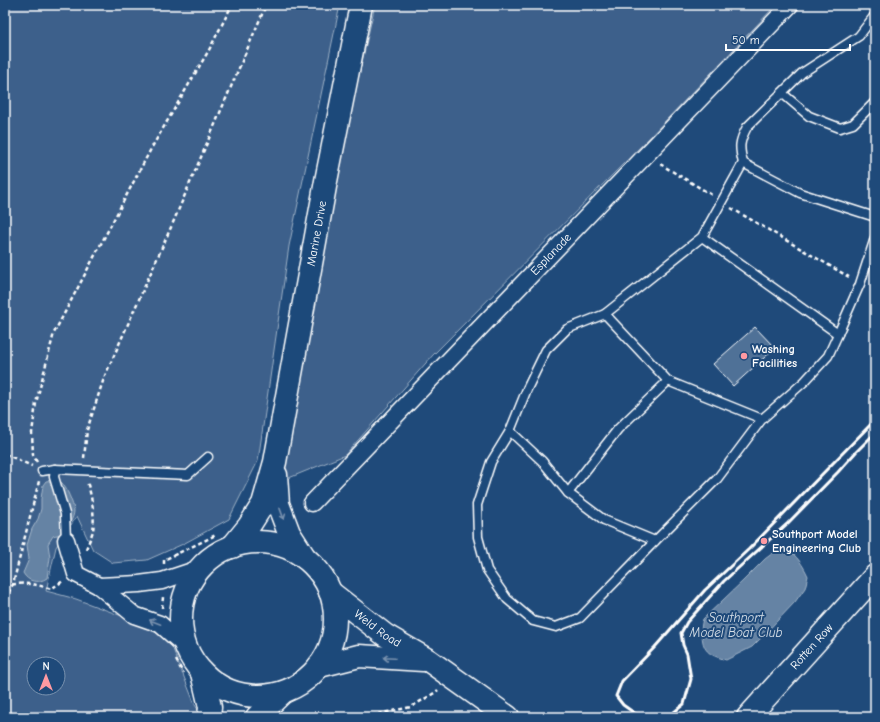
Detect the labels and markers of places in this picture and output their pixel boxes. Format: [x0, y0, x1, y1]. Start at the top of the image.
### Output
place label: Washing Facilities [752, 342, 797, 370]
marker: Washing Facilities [739, 351, 749, 361]
place label: Southport Model Engineering Club [772, 527, 861, 555]
marker: Southport Model Engineering Club [759, 536, 769, 546]

